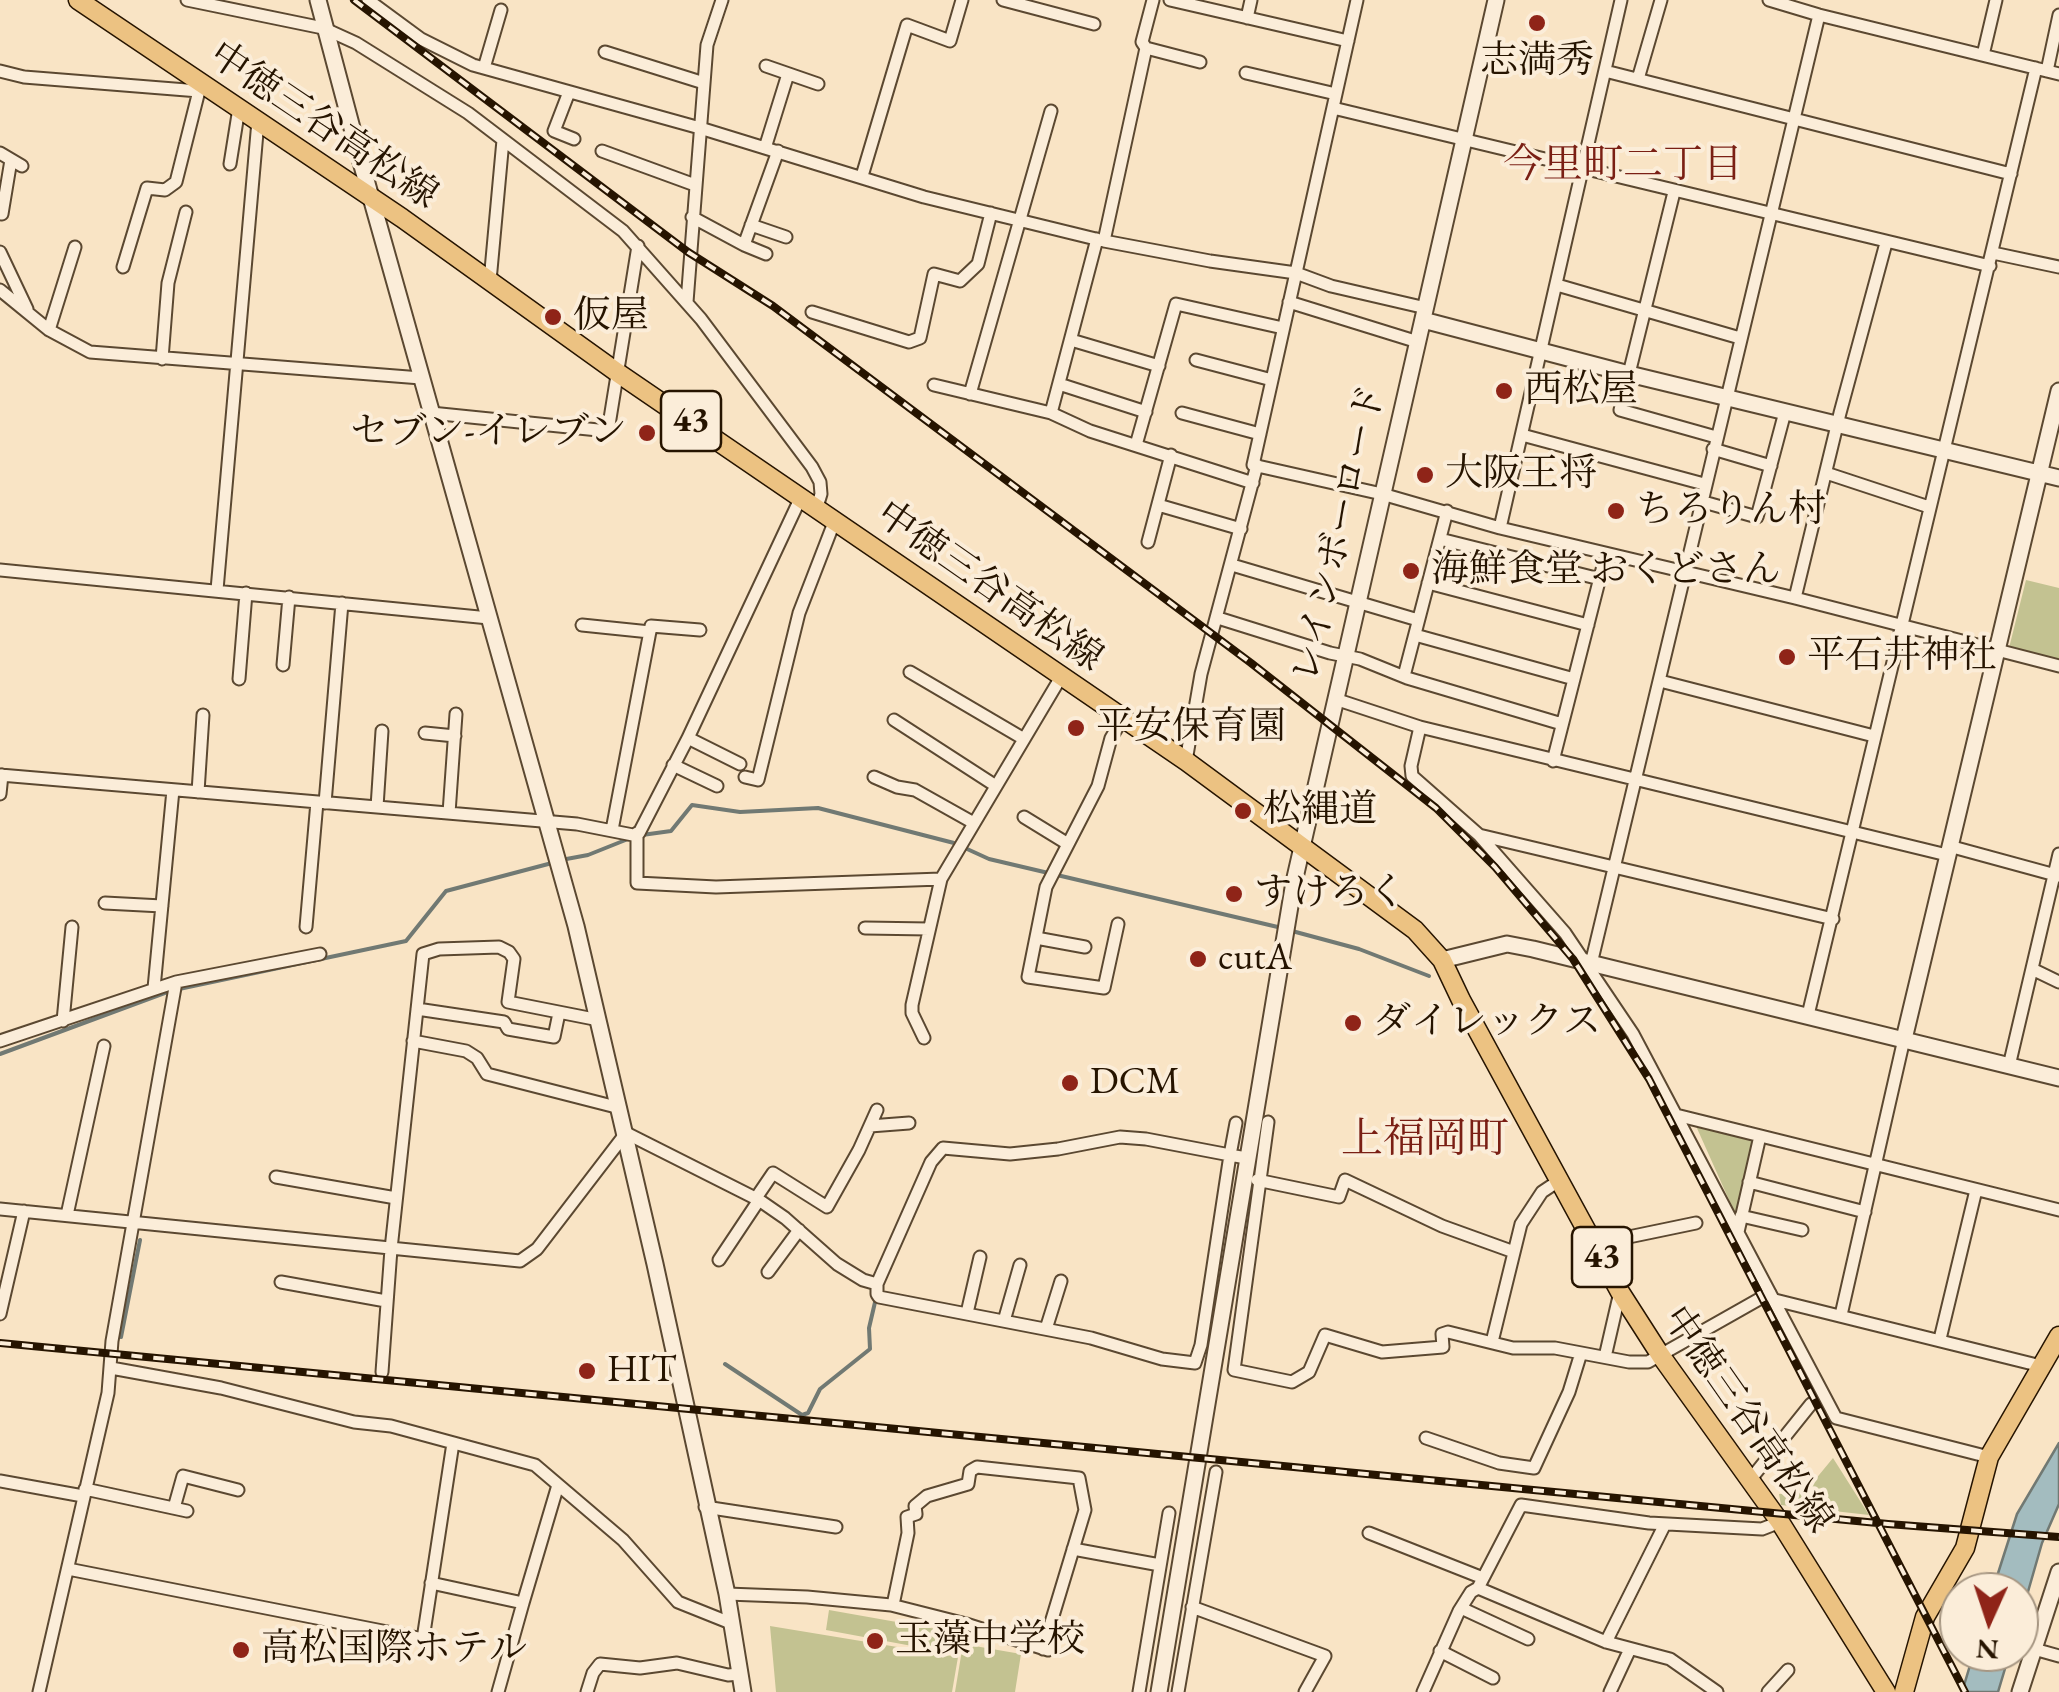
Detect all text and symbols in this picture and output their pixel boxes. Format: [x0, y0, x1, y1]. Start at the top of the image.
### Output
marker: 志満秀 [1526, 12, 1548, 34]
street label: 中徳三谷高松線 [200, 33, 446, 219]
place label: 志満秀 [1480, 39, 1594, 85]
district label: 今里町二丁目 [1503, 142, 1743, 190]
place label: 仮屋 [573, 294, 649, 340]
marker: 仮屋 [542, 306, 564, 328]
place label: 西松屋 [1524, 368, 1638, 414]
marker: 西松屋 [1493, 380, 1515, 402]
street label: レインボーロード [1284, 381, 1396, 687]
road number: 43 [661, 391, 721, 451]
place label: セブン-イレブン [351, 410, 627, 456]
marker: セブン-イレブン [636, 422, 658, 444]
place label: 大阪王将 [1445, 452, 1597, 498]
marker: 大阪王将 [1414, 464, 1436, 486]
place label: ちろりん村 [1636, 488, 1826, 534]
street label: 中徳三谷高松線 [867, 492, 1111, 682]
marker: ちろりん村 [1605, 500, 1627, 522]
place label: 海鮮食堂 おくどさん [1431, 548, 1781, 594]
marker: 海鮮食堂 おくどさん [1400, 560, 1422, 582]
place label: 平石井神社 [1807, 634, 1997, 680]
marker: 平石井神社 [1776, 646, 1798, 668]
place label: 平安保育園 [1096, 705, 1286, 751]
marker: 平安保育園 [1065, 717, 1087, 739]
place label: 松縄道 [1263, 788, 1377, 834]
marker: 松縄道 [1232, 800, 1254, 822]
place label: すけろく [1254, 871, 1406, 917]
marker: すけろく [1223, 883, 1245, 905]
place label: cutA [1218, 936, 1292, 982]
marker: cutA [1187, 948, 1209, 970]
place label: ダイレックス [1373, 1000, 1601, 1046]
marker: ダイレックス [1342, 1012, 1364, 1034]
place label: DCM [1090, 1060, 1180, 1106]
marker: DCM [1059, 1072, 1081, 1094]
district label: 上福岡町 [1341, 1116, 1509, 1166]
road number: 43 [1572, 1227, 1632, 1287]
street label: 中徳三谷高松線 [1652, 1298, 1842, 1542]
place label: HIT [607, 1348, 676, 1394]
marker: HIT [576, 1360, 598, 1382]
north arrow [1939, 1572, 2039, 1672]
place label: 玉藻中学校 [895, 1618, 1085, 1664]
place label: 高松国際ホテル [261, 1627, 527, 1673]
marker: 玉藻中学校 [864, 1630, 886, 1652]
text: N [1975, 1631, 2000, 1669]
marker: 高松国際ホテル [230, 1639, 252, 1661]

